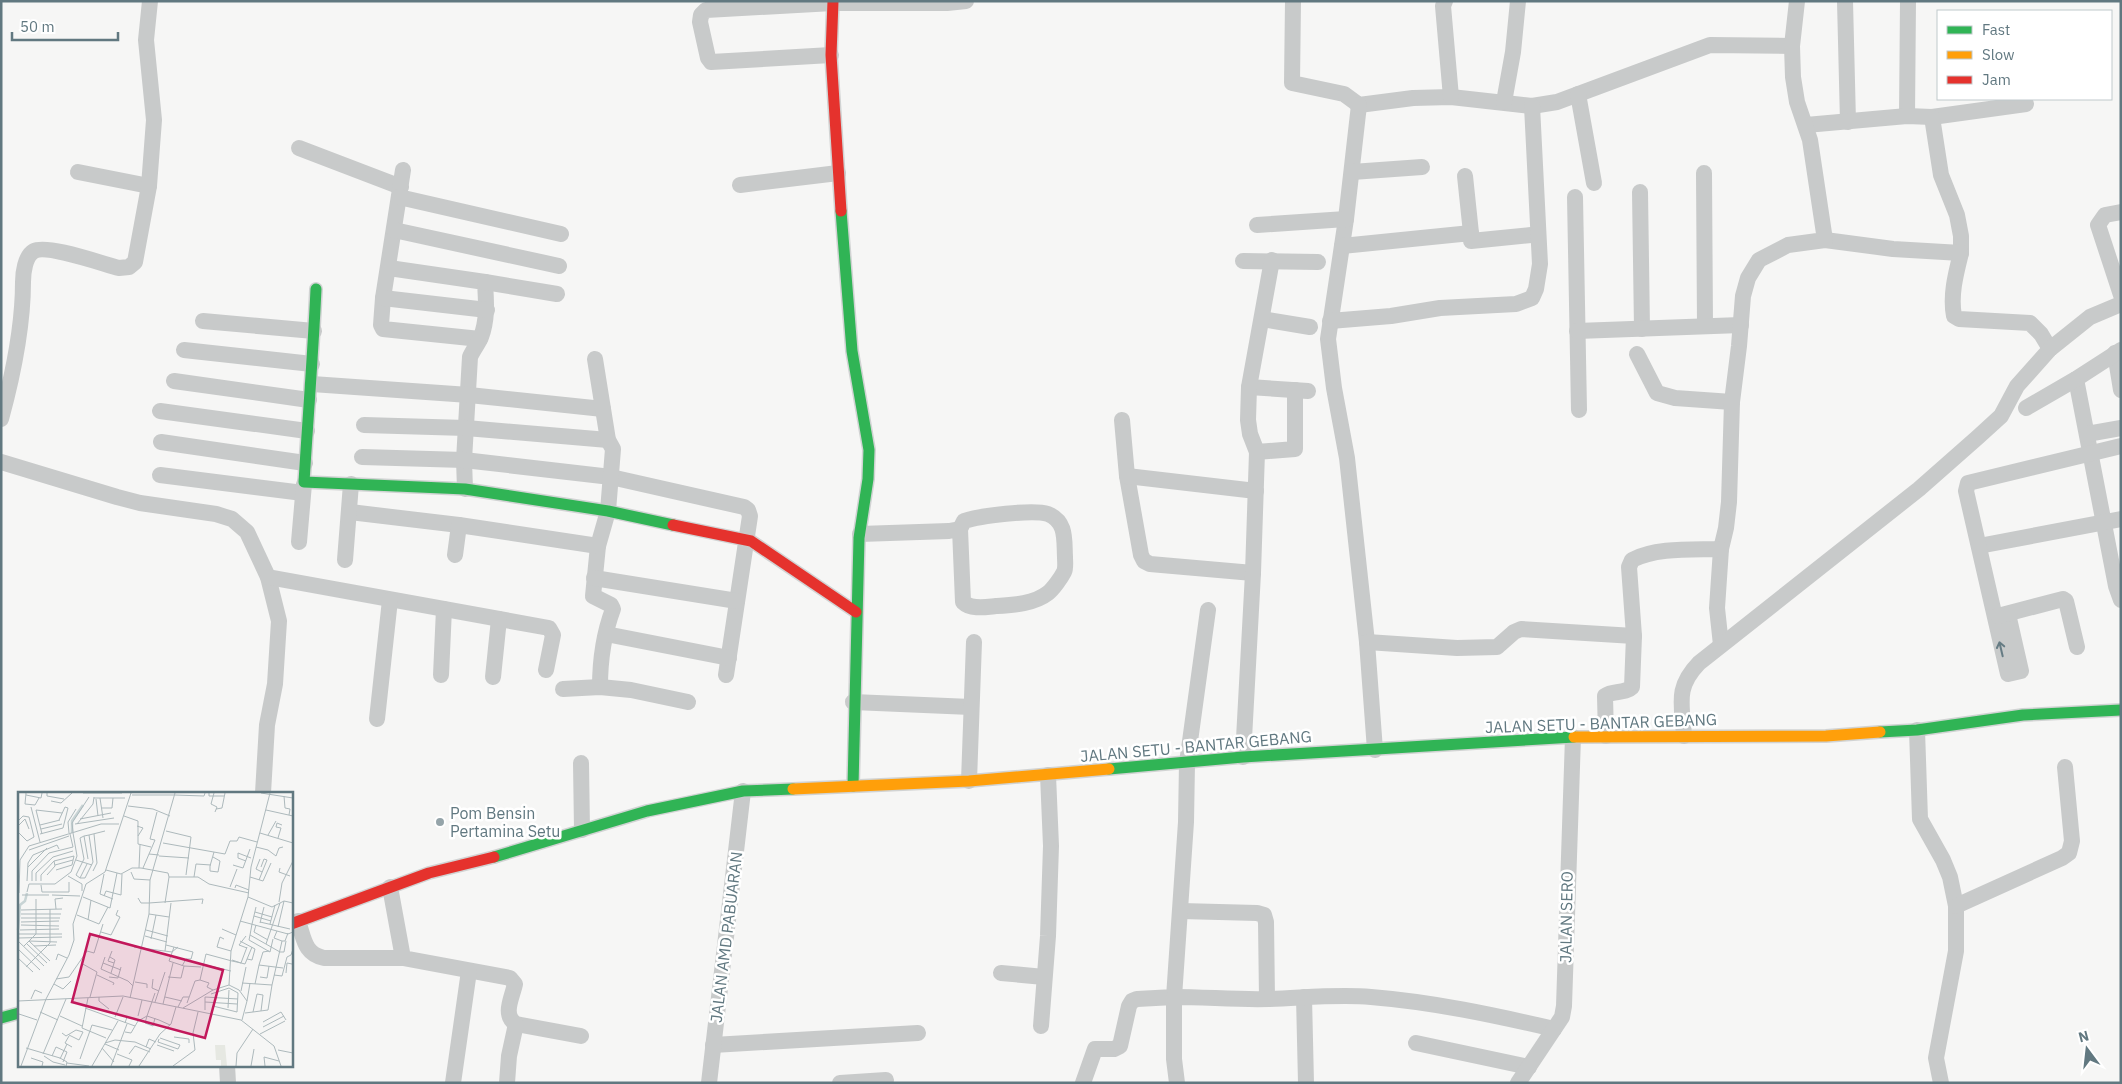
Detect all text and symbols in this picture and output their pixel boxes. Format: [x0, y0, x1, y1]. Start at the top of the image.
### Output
scale bar [12, 10, 119, 42]
legend [1937, 10, 2112, 100]
text: 50 m [20, 17, 55, 36]
text: Fast [1982, 20, 2010, 39]
text: Slow [1982, 45, 2015, 64]
text: Jam [1982, 70, 2011, 89]
one-way arrow [1996, 641, 2005, 657]
street label: JALAN SETU - BANTAR GEBANG [1485, 709, 1717, 737]
street label: JALAN SETU - BANTAR GEBANG [1079, 726, 1313, 766]
inset map [18, 792, 292, 1066]
place label: Pom Bensin Pertamina Setu [450, 803, 560, 841]
marker: Pom Bensin Pertamina Setu [434, 816, 446, 828]
street label: JALAN AMD PABUARAN [706, 850, 746, 1024]
street label: JALAN SERO [1555, 871, 1577, 963]
north arrow [2062, 1024, 2112, 1074]
text: N [2076, 1026, 2091, 1046]

